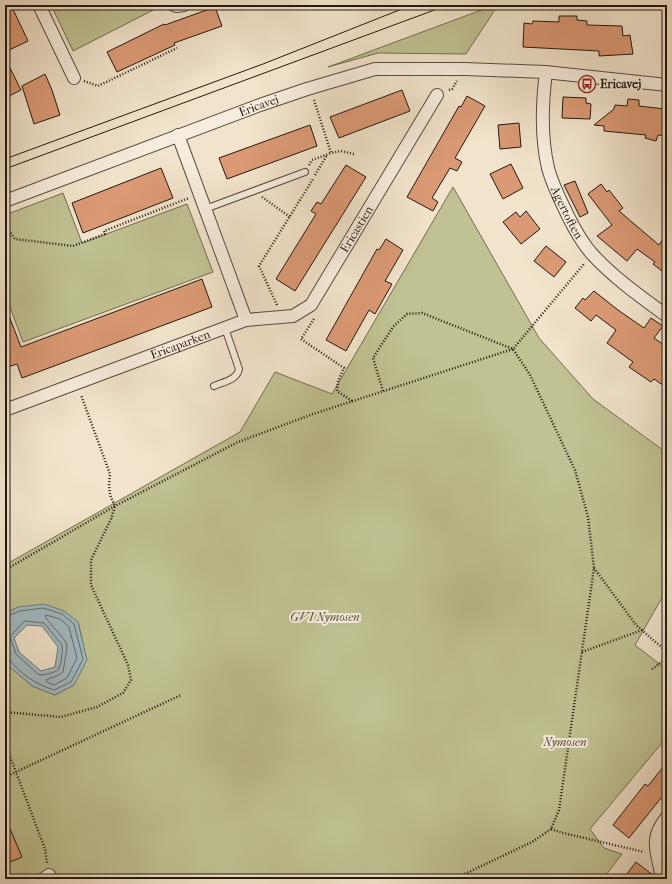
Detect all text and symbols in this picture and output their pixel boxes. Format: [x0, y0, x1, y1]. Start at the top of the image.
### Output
bus stop icon: Ericavej [577, 74, 597, 94]
place label: Ericavej [600, 77, 641, 91]
street label: Ericavej [237, 92, 280, 119]
street label: Agertoften [548, 183, 586, 241]
street label: Ericastien [337, 203, 376, 255]
street label: Ericaparken [148, 327, 212, 362]
park label: GVI Nymosen [290, 610, 360, 624]
park label: Nymosen [542, 735, 587, 749]

